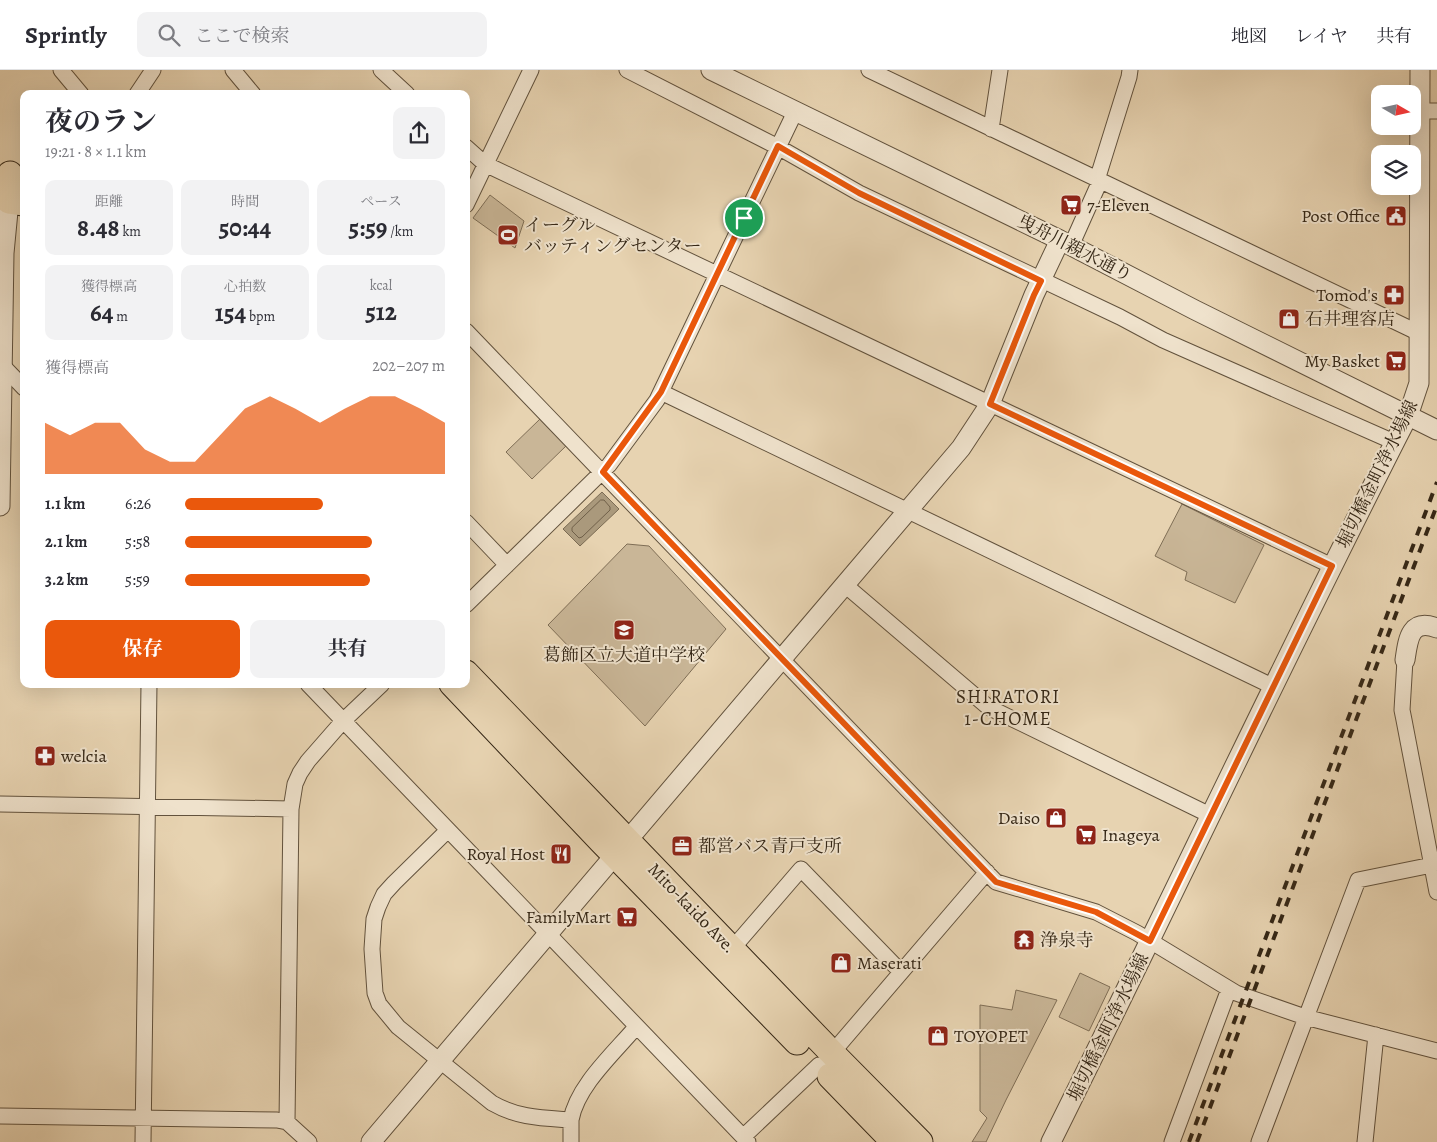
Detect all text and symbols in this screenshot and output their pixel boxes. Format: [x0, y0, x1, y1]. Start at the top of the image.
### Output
search box [137, 12, 487, 57]
text: Sprintly [25, 19, 107, 51]
icon: search [155, 21, 183, 49]
text: ここで検索 [195, 23, 290, 49]
text: 地図 [1231, 24, 1267, 48]
text: レイヤ [1295, 24, 1348, 48]
text: 共有 [1376, 24, 1412, 48]
north arrow [1371, 85, 1421, 135]
map controls [1371, 85, 1421, 195]
text: 夜のラン [45, 103, 157, 141]
button: share [393, 107, 445, 159]
text: 19:21 · 8 × 1.1 km [45, 141, 147, 163]
button: layers [1371, 145, 1421, 195]
text: 距離 [95, 192, 123, 211]
text: 時間 [231, 192, 259, 211]
text: ペース [360, 192, 402, 211]
supermarket icon: 7-Eleven [1059, 193, 1083, 217]
place label: 7-Eleven [1087, 193, 1150, 217]
pin [723, 197, 765, 239]
icon: arrive [730, 204, 758, 232]
place label: Post Office [1301, 204, 1380, 228]
public building icon: Post Office [1384, 204, 1408, 228]
street label: 曳舟川親水通り [1013, 209, 1137, 287]
text: 8.48 [77, 211, 120, 245]
text: 50:44 [219, 211, 271, 245]
text: 5:59 [349, 211, 387, 245]
place label: イーグル バッティングセンター [524, 213, 701, 258]
text: km [120, 222, 141, 241]
text: /km [387, 222, 413, 241]
sports icon: イーグル バッティングセンター [496, 223, 520, 247]
text: kcal [370, 276, 392, 295]
text: 獲得標高 [81, 277, 137, 296]
text: 心拍数 [224, 277, 266, 296]
place label: Tomod's [1316, 283, 1378, 307]
pharmacy icon: Tomod's [1382, 283, 1406, 307]
text: 512 [365, 295, 397, 329]
text: 64 [90, 296, 114, 330]
text: 154 [215, 296, 246, 330]
text: m [114, 307, 128, 326]
text: bpm [246, 307, 275, 326]
shop icon: 石井理容店 [1277, 307, 1301, 331]
place label: 石井理容店 [1305, 307, 1395, 331]
place label: My Basket [1305, 349, 1380, 373]
supermarket icon: My Basket [1384, 349, 1408, 373]
text: 202–207 m [372, 355, 445, 377]
text: 獲得標高 [45, 357, 109, 379]
street label: 堀切橋金町浄水場線 [1331, 396, 1423, 552]
text: 1.1 km [45, 493, 85, 515]
text: 6:26 [125, 493, 151, 515]
text: 2.1 km [45, 531, 87, 553]
text: 5:58 [125, 531, 150, 553]
text: 3.2 km [45, 569, 88, 591]
text: 5:59 [125, 569, 150, 591]
school or university icon: 葛飾区立大道中学校 [612, 618, 636, 642]
button: 保存 [45, 620, 240, 678]
button: 共有 [250, 620, 445, 678]
place label: 葛飾区立大道中学校 [543, 643, 705, 667]
district label: SHIRATORI 1-CHOME [956, 684, 1060, 732]
pharmacy icon: welcia [33, 744, 57, 768]
place label: welcia [60, 744, 108, 768]
place label: Daiso [998, 806, 1040, 830]
shop icon: Daiso [1044, 806, 1068, 830]
supermarket icon: Inageya [1074, 823, 1098, 847]
place label: Inageya [1102, 823, 1160, 847]
office icon: 都営バス青戸支所 [670, 834, 694, 858]
place label: 都営バス青戸支所 [698, 834, 842, 858]
place label: Royal Host [466, 842, 545, 866]
restaurant icon: Royal Host [549, 842, 573, 866]
street label: Mito-kaido Ave. [643, 858, 741, 958]
place label: FamilyMart [526, 905, 611, 929]
supermarket icon: FamilyMart [615, 905, 639, 929]
temple icon: 浄泉寺 [1012, 928, 1036, 952]
place label: 浄泉寺 [1040, 928, 1094, 952]
street label: 堀切橋金町浄水場線 [1062, 949, 1154, 1105]
shop icon: Maserati [829, 951, 853, 975]
place label: Maserati [857, 951, 922, 975]
shop icon: TOYOPET [926, 1024, 950, 1048]
place label: TOYOPET [954, 1024, 1028, 1048]

